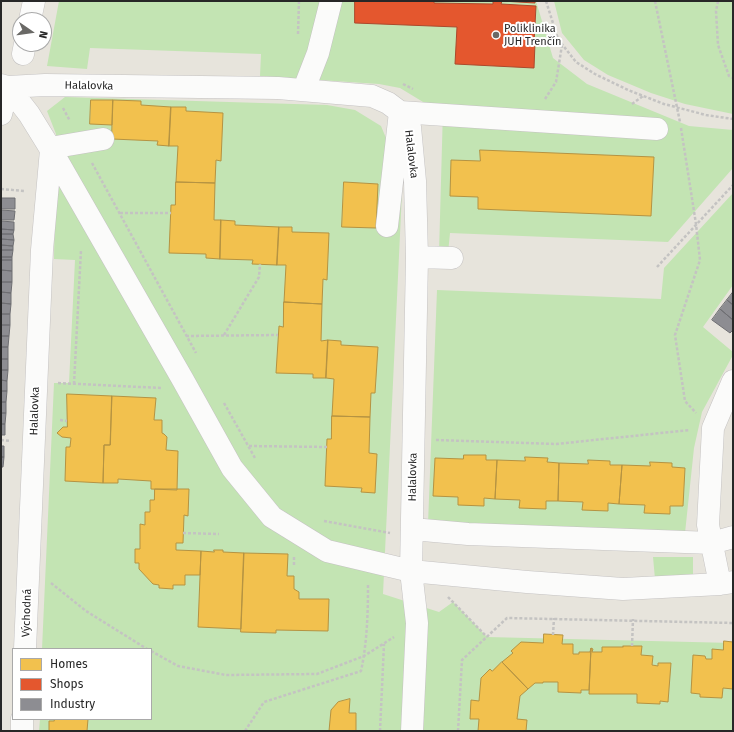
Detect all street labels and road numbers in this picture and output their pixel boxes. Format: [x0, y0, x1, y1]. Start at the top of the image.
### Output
street label: Halalovka [64, 79, 114, 93]
street label: Halalovka [401, 129, 421, 179]
street label: Halalovka [28, 386, 42, 436]
street label: Halalovka [406, 452, 420, 502]
street label: Východná [20, 589, 34, 637]

